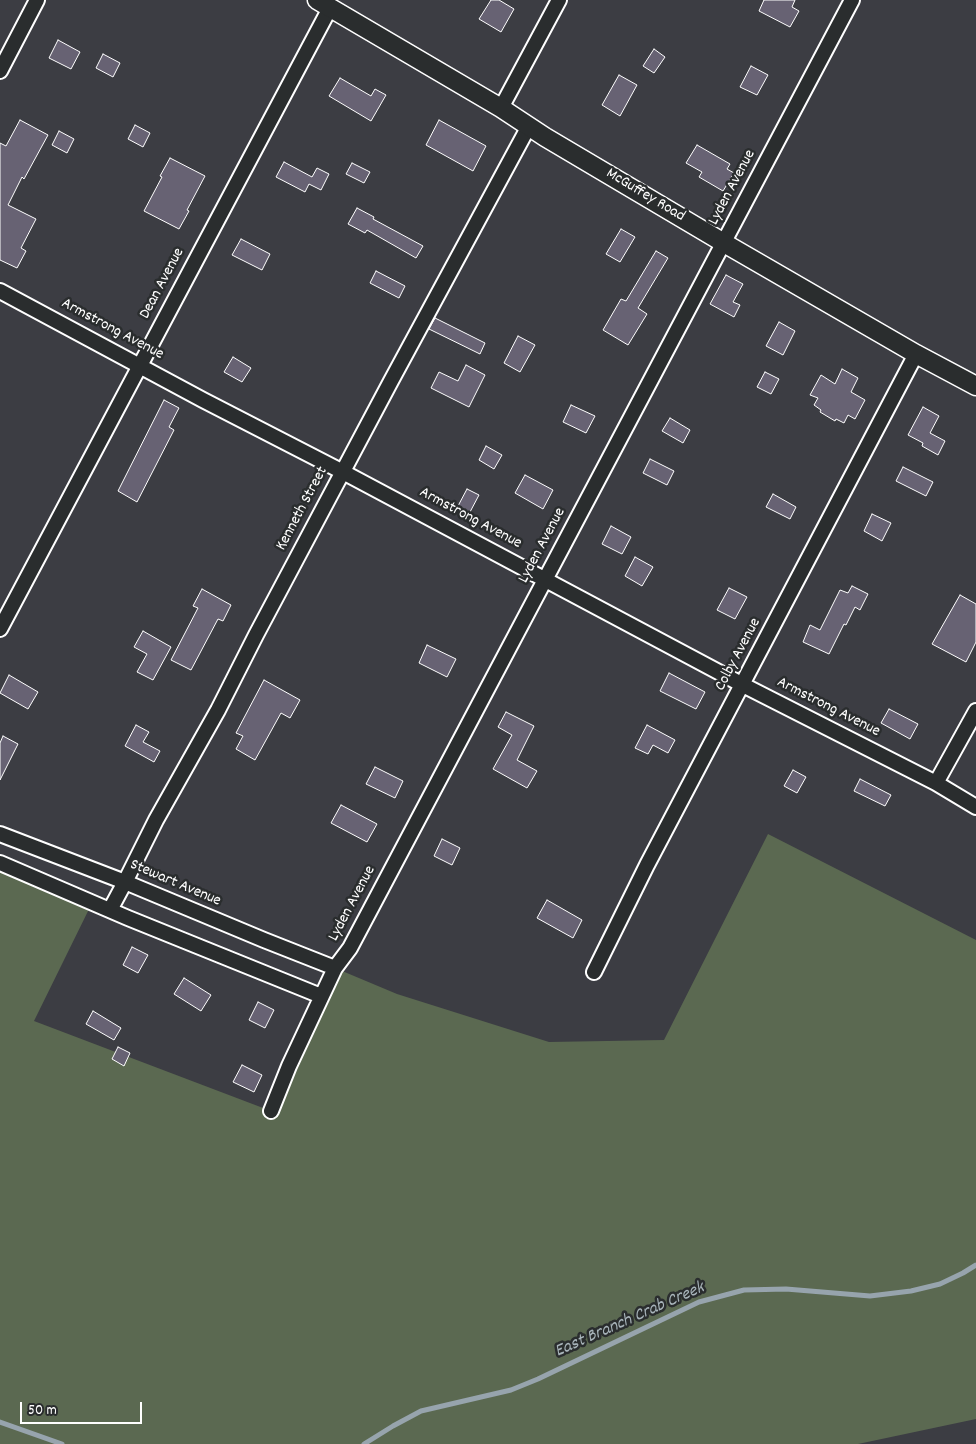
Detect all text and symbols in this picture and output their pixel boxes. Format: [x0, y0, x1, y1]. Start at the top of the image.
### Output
street label: Lyden Avenue [705, 147, 761, 229]
street label: McGuffey Road [602, 165, 688, 227]
street label: Dean Avenue [136, 245, 190, 323]
street label: Armstrong Avenue [58, 295, 166, 365]
street label: Kenneth Street [273, 464, 333, 554]
street label: Armstrong Avenue [416, 484, 524, 554]
street label: Lyden Avenue [515, 505, 571, 587]
street label: Colby Avenue [712, 615, 766, 695]
street label: Armstrong Avenue [773, 674, 883, 742]
street label: Stewart Avenue [127, 856, 223, 912]
street label: Lyden Avenue [325, 863, 381, 945]
water label: East Branch Crab Creek [552, 1278, 708, 1364]
scale bar [22, 1392, 145, 1424]
text: 50 m [28, 1400, 57, 1422]

